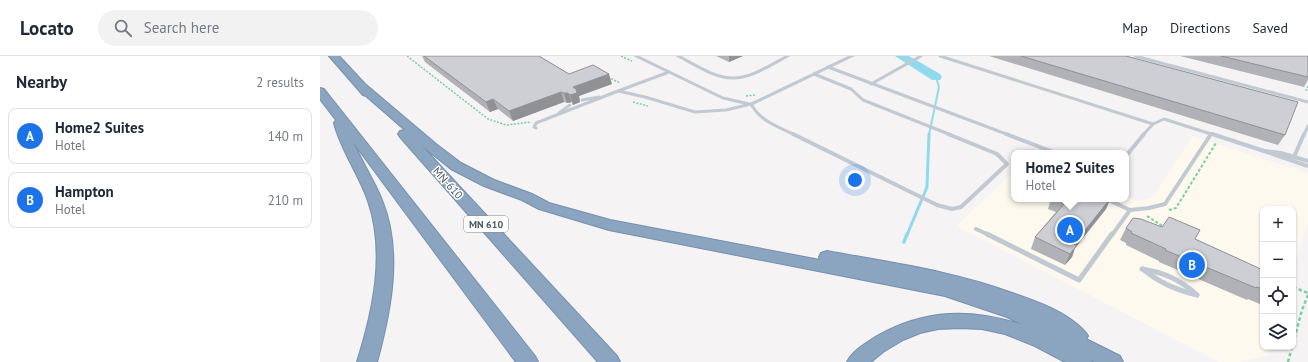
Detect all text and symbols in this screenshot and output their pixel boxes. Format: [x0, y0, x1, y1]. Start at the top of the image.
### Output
search box [98, 10, 378, 46]
text: Locato [20, 16, 74, 40]
icon: search [112, 17, 134, 39]
text: Search here [144, 18, 219, 37]
text: Map [1122, 19, 1148, 37]
text: Directions [1170, 19, 1230, 37]
text: Saved [1252, 19, 1288, 37]
text: Nearby [16, 71, 67, 93]
text: 2 results [256, 74, 304, 91]
text: Home2 Suites [55, 118, 144, 137]
text: A [26, 128, 34, 145]
text: 140 m [268, 128, 303, 145]
text: Hotel [55, 137, 85, 154]
popup [1011, 150, 1129, 202]
text: Home2 Suites [1026, 158, 1114, 177]
street label: MN-610 [430, 164, 466, 202]
your location [845, 170, 865, 190]
text: Hotel [1026, 177, 1056, 194]
text: Hampton [55, 182, 114, 201]
text: B [26, 192, 34, 209]
text: 210 m [268, 192, 303, 209]
text: Hotel [55, 201, 85, 218]
map controls [1260, 206, 1296, 350]
button: + [1260, 206, 1296, 242]
pin: A [1057, 215, 1083, 245]
road number: MN 610 [464, 216, 508, 232]
button: − [1260, 242, 1296, 278]
pin: B [1179, 250, 1205, 280]
button: locate [1260, 278, 1296, 314]
button: layers [1260, 314, 1296, 350]

